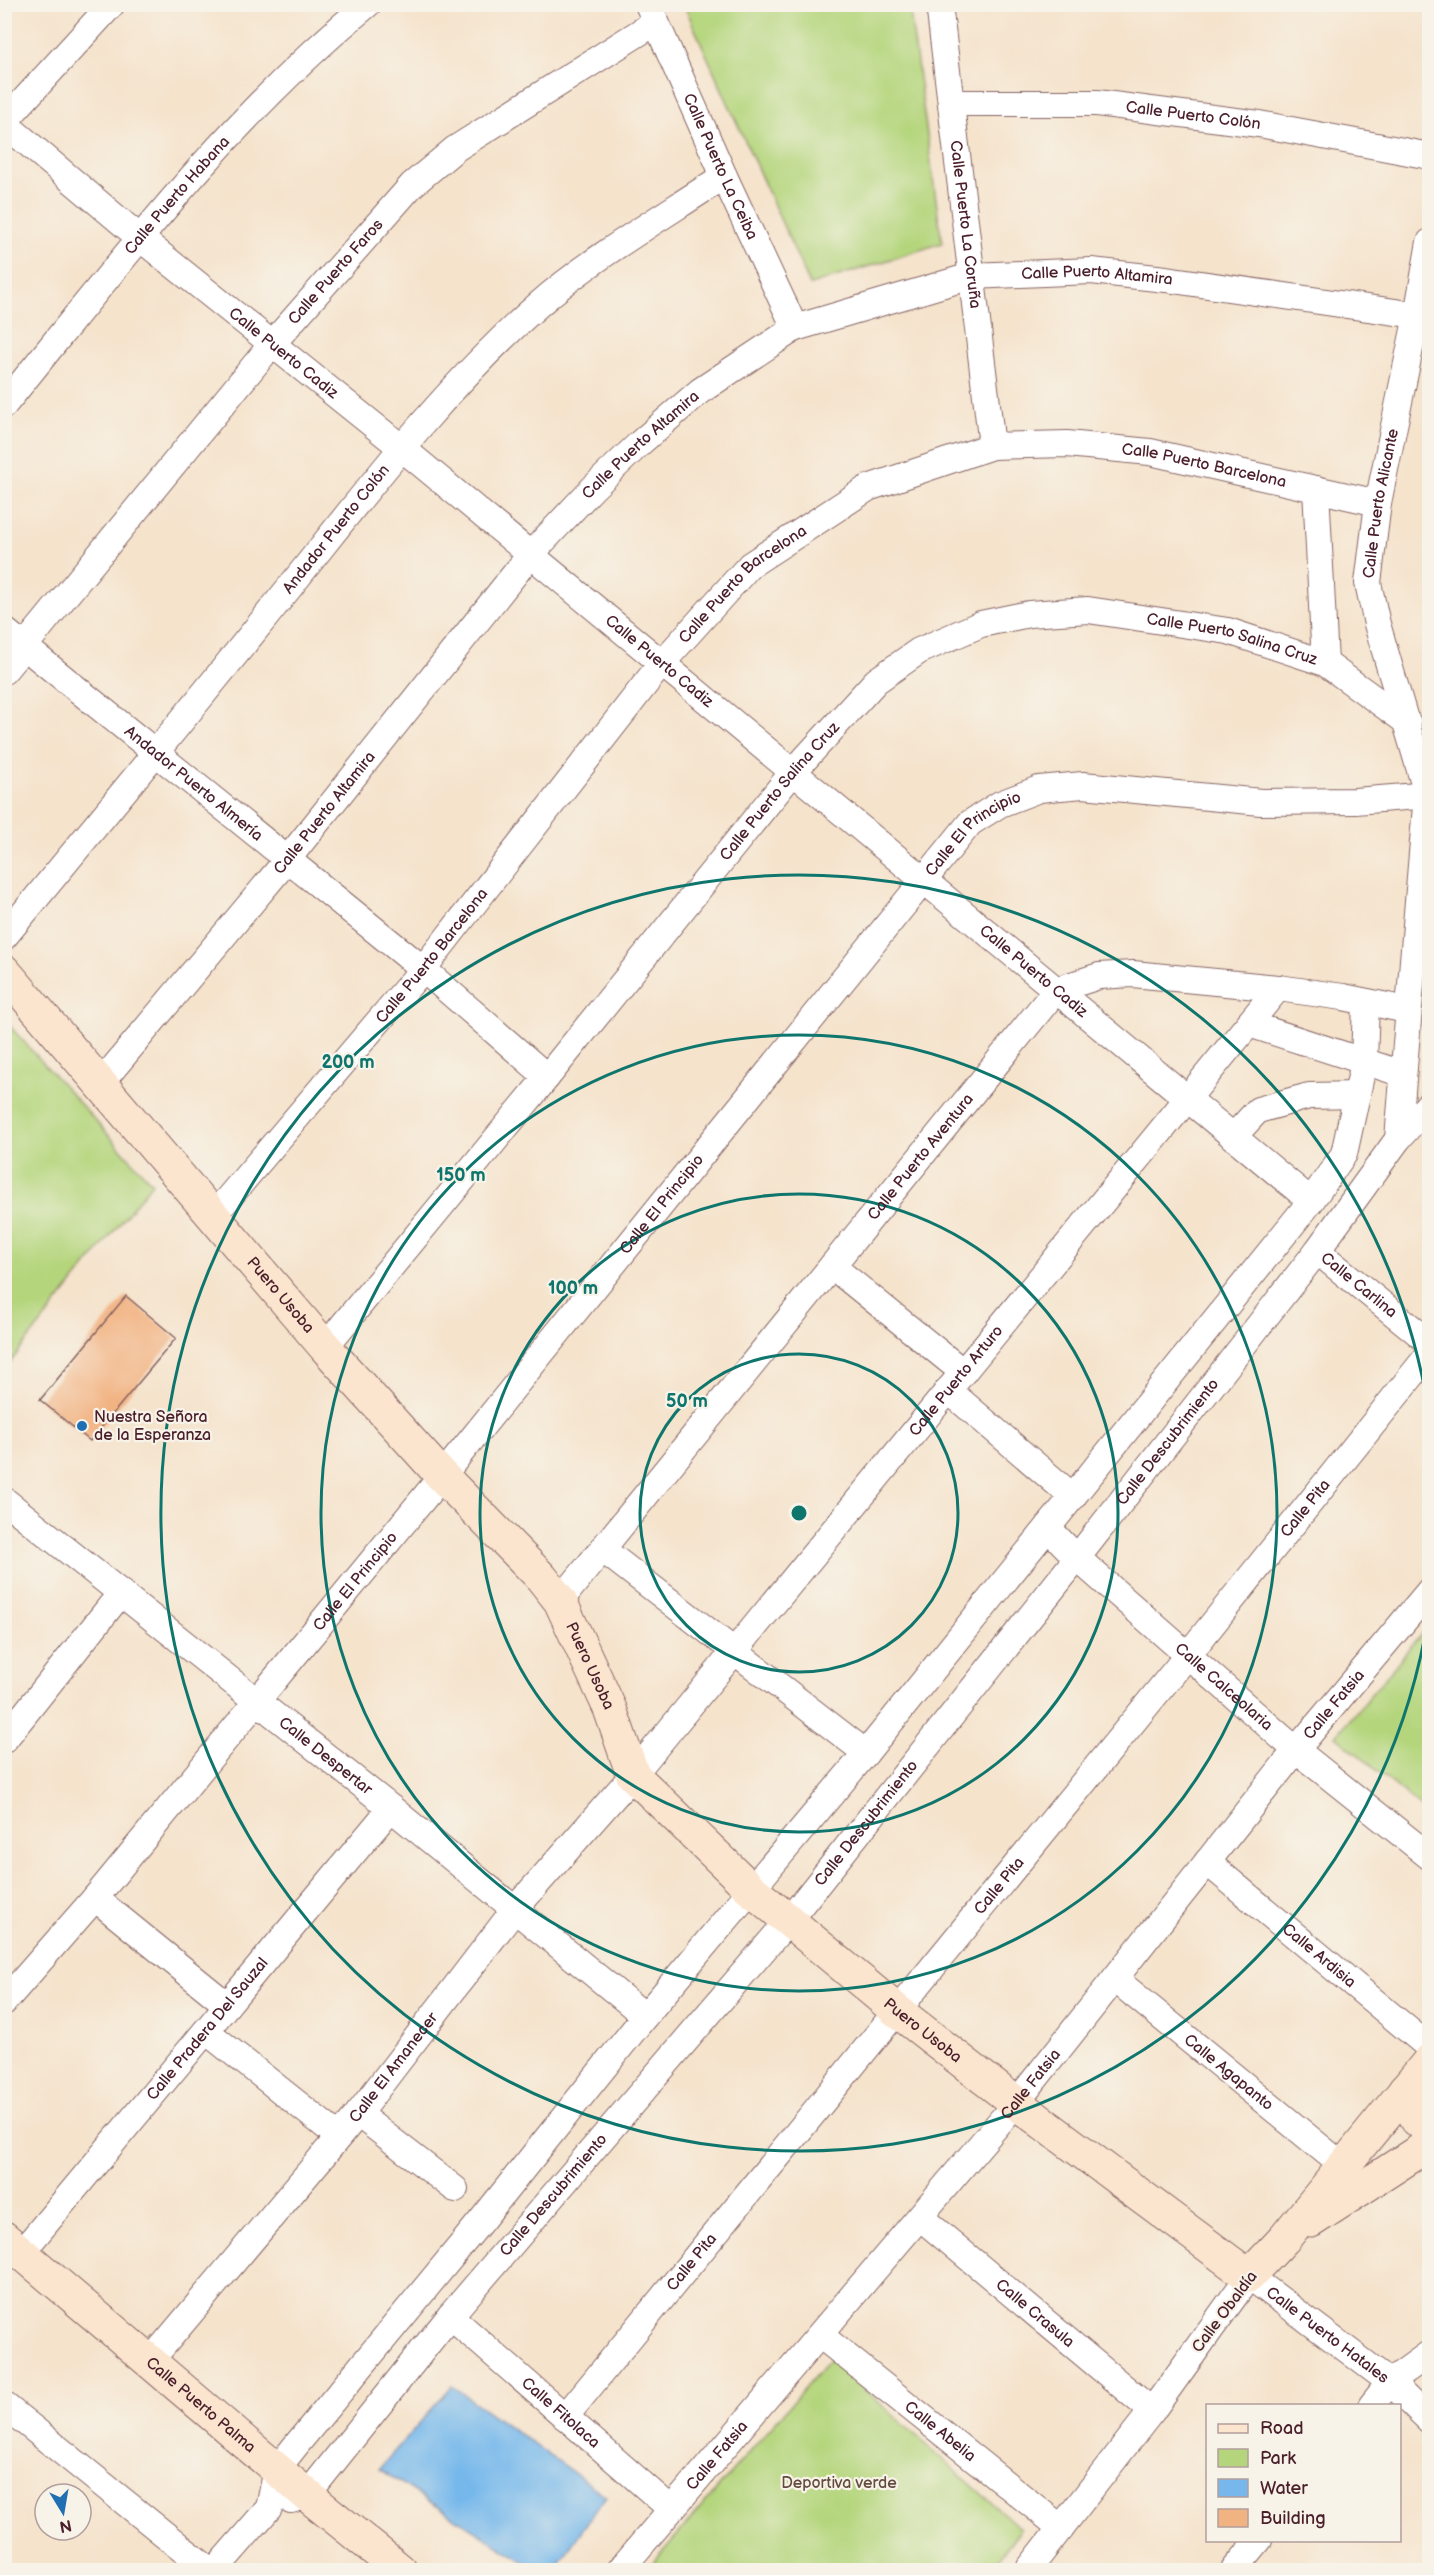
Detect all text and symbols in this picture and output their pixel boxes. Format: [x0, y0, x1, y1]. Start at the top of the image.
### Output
street label: Calle Puerto La Ceiba [679, 90, 762, 243]
street label: Calle Puerto Colón [1125, 97, 1262, 134]
street label: Calle Puerto Habana [121, 132, 234, 258]
street label: Calle Puerto La Coruña [946, 139, 985, 309]
street label: Calle Puerto Faros [284, 215, 387, 328]
street label: Calle Puerto Altamira [1021, 261, 1174, 289]
street label: Calle Puerto Cadiz [225, 303, 342, 403]
street label: Calle Puerto Altamira [578, 387, 703, 503]
street label: Calle Puerto Alicante [1359, 427, 1403, 579]
street label: Calle Puerto Barcelona [1121, 440, 1288, 492]
street label: Andador Puerto Colón [279, 461, 393, 597]
street label: Calle Puerto Barcelona [675, 521, 810, 647]
street label: Calle Puerto Salina Cruz [1145, 609, 1320, 669]
street label: Calle Puerto Cadiz [601, 611, 717, 712]
street label: Calle Puerto Salina Cruz [716, 718, 844, 864]
street label: Andador Puerto Almería [121, 722, 267, 845]
street label: Calle Puerto Altamira [270, 748, 379, 878]
street label: Calle El Principio [921, 787, 1024, 880]
street label: Calle Puerto Barcelona [372, 885, 492, 1027]
street label: Calle Puerto Cadiz [976, 921, 1092, 1022]
text: 200 m [321, 1052, 375, 1073]
street label: Calle Puerto Aventura [864, 1090, 977, 1224]
street label: Calle El Principio [616, 1151, 708, 1258]
text: 150 m [436, 1165, 486, 1186]
street label: Calle Carlina [1317, 1248, 1401, 1322]
street label: Puero Usoba [243, 1253, 318, 1337]
text: 100 m [548, 1278, 598, 1299]
street label: Calle Puerto Arturo [905, 1321, 1007, 1440]
street label: Calle Descubrimiento [1112, 1375, 1223, 1509]
text: 50 m [666, 1391, 708, 1412]
place label: Nuestra Señora de la Esperanza [94, 1408, 211, 1445]
marker: Nuestra Señora de la Esperanza [75, 1419, 89, 1433]
street label: Calle Pita [1276, 1476, 1334, 1541]
centre of rings [789, 1503, 809, 1523]
street label: Calle El Principio [309, 1528, 402, 1635]
street label: Puero Usoba [562, 1619, 618, 1713]
street label: Calle Calceolaria [1171, 1639, 1277, 1735]
street label: Calle Fatsia [1299, 1666, 1369, 1743]
street label: Calle Despertar [275, 1713, 376, 1799]
street label: Calle Descubrimiento [810, 1756, 922, 1890]
street label: Calle Pita [970, 1853, 1028, 1918]
street label: Calle Ardisia [1278, 1919, 1360, 1992]
street label: Calle Pradera Del Sauzal [143, 1954, 272, 2104]
street label: Puero Usoba [880, 1994, 966, 2067]
street label: Calle El Amanecer [345, 2008, 442, 2127]
street label: Calle Agapanto [1180, 2030, 1277, 2114]
street label: Calle Fatsia [997, 2045, 1065, 2123]
street label: Calle Descubrimiento [496, 2130, 611, 2260]
street label: Calle Pita [662, 2230, 721, 2295]
street label: Calle Obaldía [1188, 2268, 1262, 2356]
street label: Calle Crasula [992, 2275, 1078, 2352]
street label: Calle Puerto Hatales [1262, 2283, 1393, 2387]
street label: Calle Puerto Palma [142, 2353, 260, 2457]
street label: Calle Fitolaca [517, 2373, 604, 2452]
street label: Calle Abelia [901, 2397, 980, 2466]
legend [1206, 2404, 1401, 2542]
street label: Calle Fatsia [682, 2417, 752, 2494]
text: Road [1260, 2418, 1304, 2439]
text: Park [1260, 2448, 1296, 2469]
park label: Deportiva verde [781, 2474, 897, 2493]
text: Water [1260, 2478, 1308, 2499]
north arrow [33, 2482, 93, 2542]
text: Building [1260, 2508, 1326, 2529]
text: N [58, 2515, 73, 2536]

